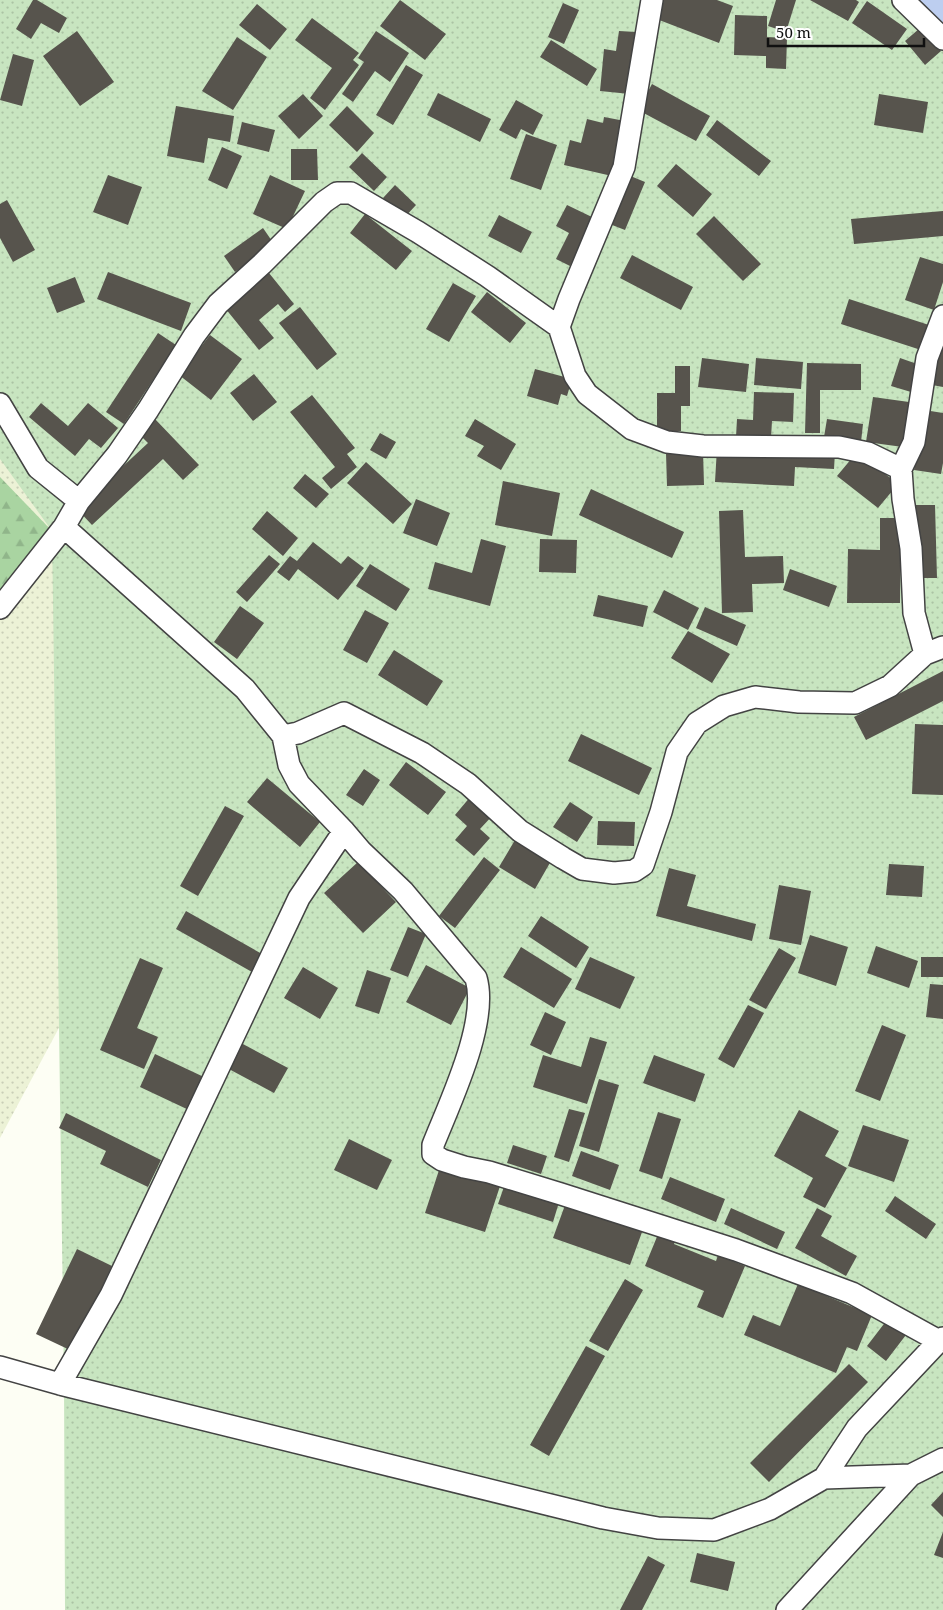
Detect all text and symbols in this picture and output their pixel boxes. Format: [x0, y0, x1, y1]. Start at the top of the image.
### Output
scale bar [768, 15, 924, 47]
text: 50 m [776, 22, 811, 42]

